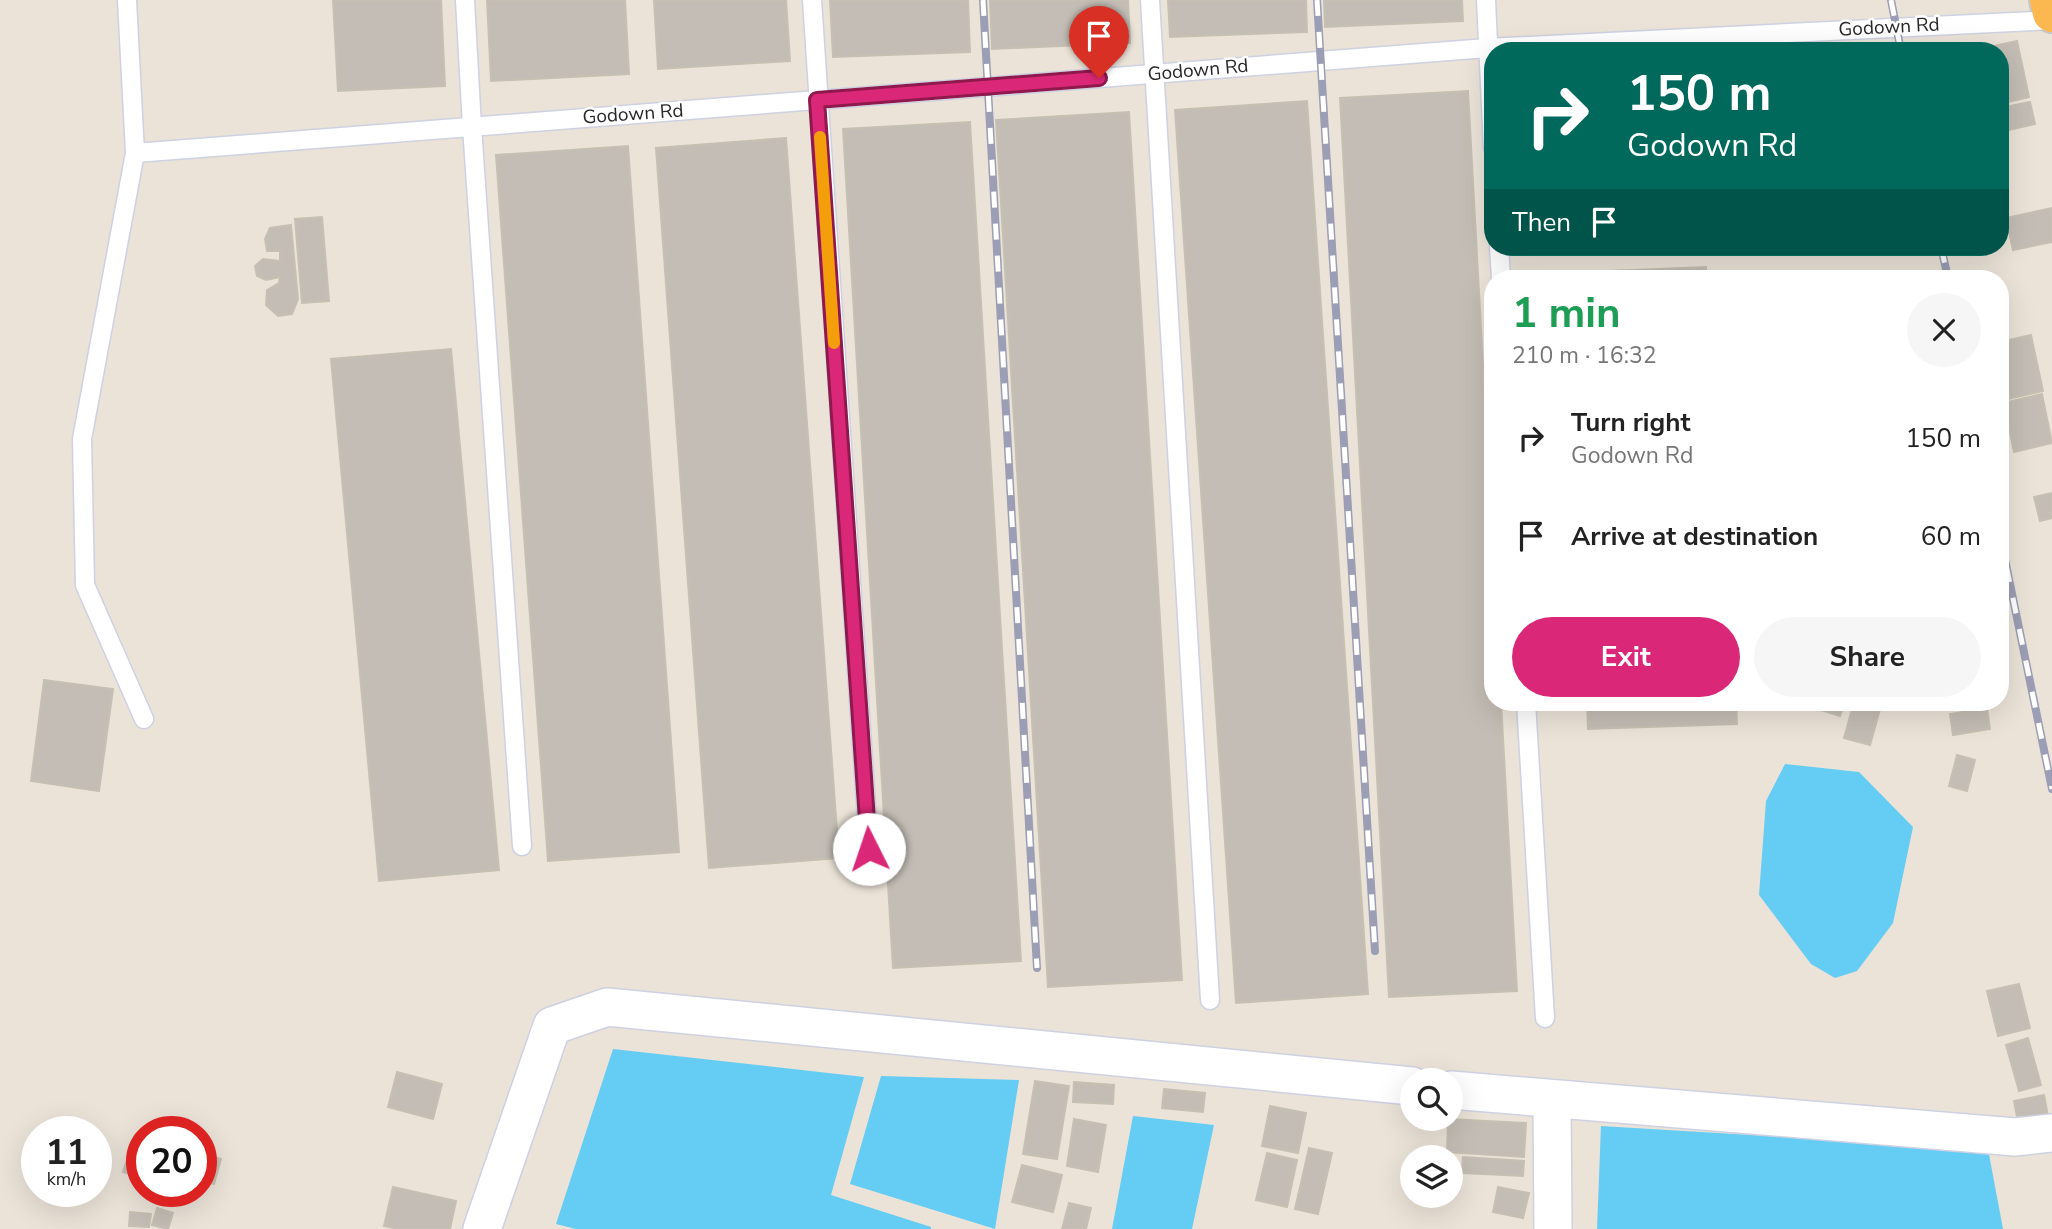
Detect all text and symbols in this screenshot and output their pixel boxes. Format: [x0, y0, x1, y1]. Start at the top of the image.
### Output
pin [1069, 6, 1129, 78]
street label: Godown Rd [1838, 11, 1940, 43]
icon: arrive [1080, 17, 1118, 55]
street label: Godown Rd [1147, 53, 1249, 87]
text: 150 m [1627, 60, 1771, 127]
icon: right [1512, 70, 1603, 161]
street label: Godown Rd [582, 98, 684, 130]
text: Godown Rd [1627, 124, 1797, 167]
icon: arrive [1585, 203, 1623, 241]
text: Then [1512, 205, 1571, 240]
text: 1 min [1512, 285, 1621, 342]
button: close [1907, 293, 1981, 367]
text: 210 m · 16:32 [1512, 340, 1657, 371]
text: Turn right [1571, 405, 1690, 440]
icon: right [1512, 419, 1550, 457]
text: 150 m [1905, 421, 1981, 456]
text: Godown Rd [1571, 440, 1693, 471]
icon: arrive [1512, 517, 1550, 555]
text: Arrive at destination [1571, 519, 1818, 554]
text: 60 m [1921, 519, 1981, 554]
button: Exit [1512, 617, 1740, 697]
button: Share [1754, 617, 1981, 697]
position arrow [832, 812, 906, 886]
map controls [1400, 1068, 1463, 1208]
button: search [1400, 1068, 1463, 1131]
speed limit sign: 20 [126, 1116, 217, 1207]
text: 11 [45, 1129, 88, 1176]
button: layers [1400, 1145, 1463, 1208]
text: km/h [47, 1167, 86, 1191]

